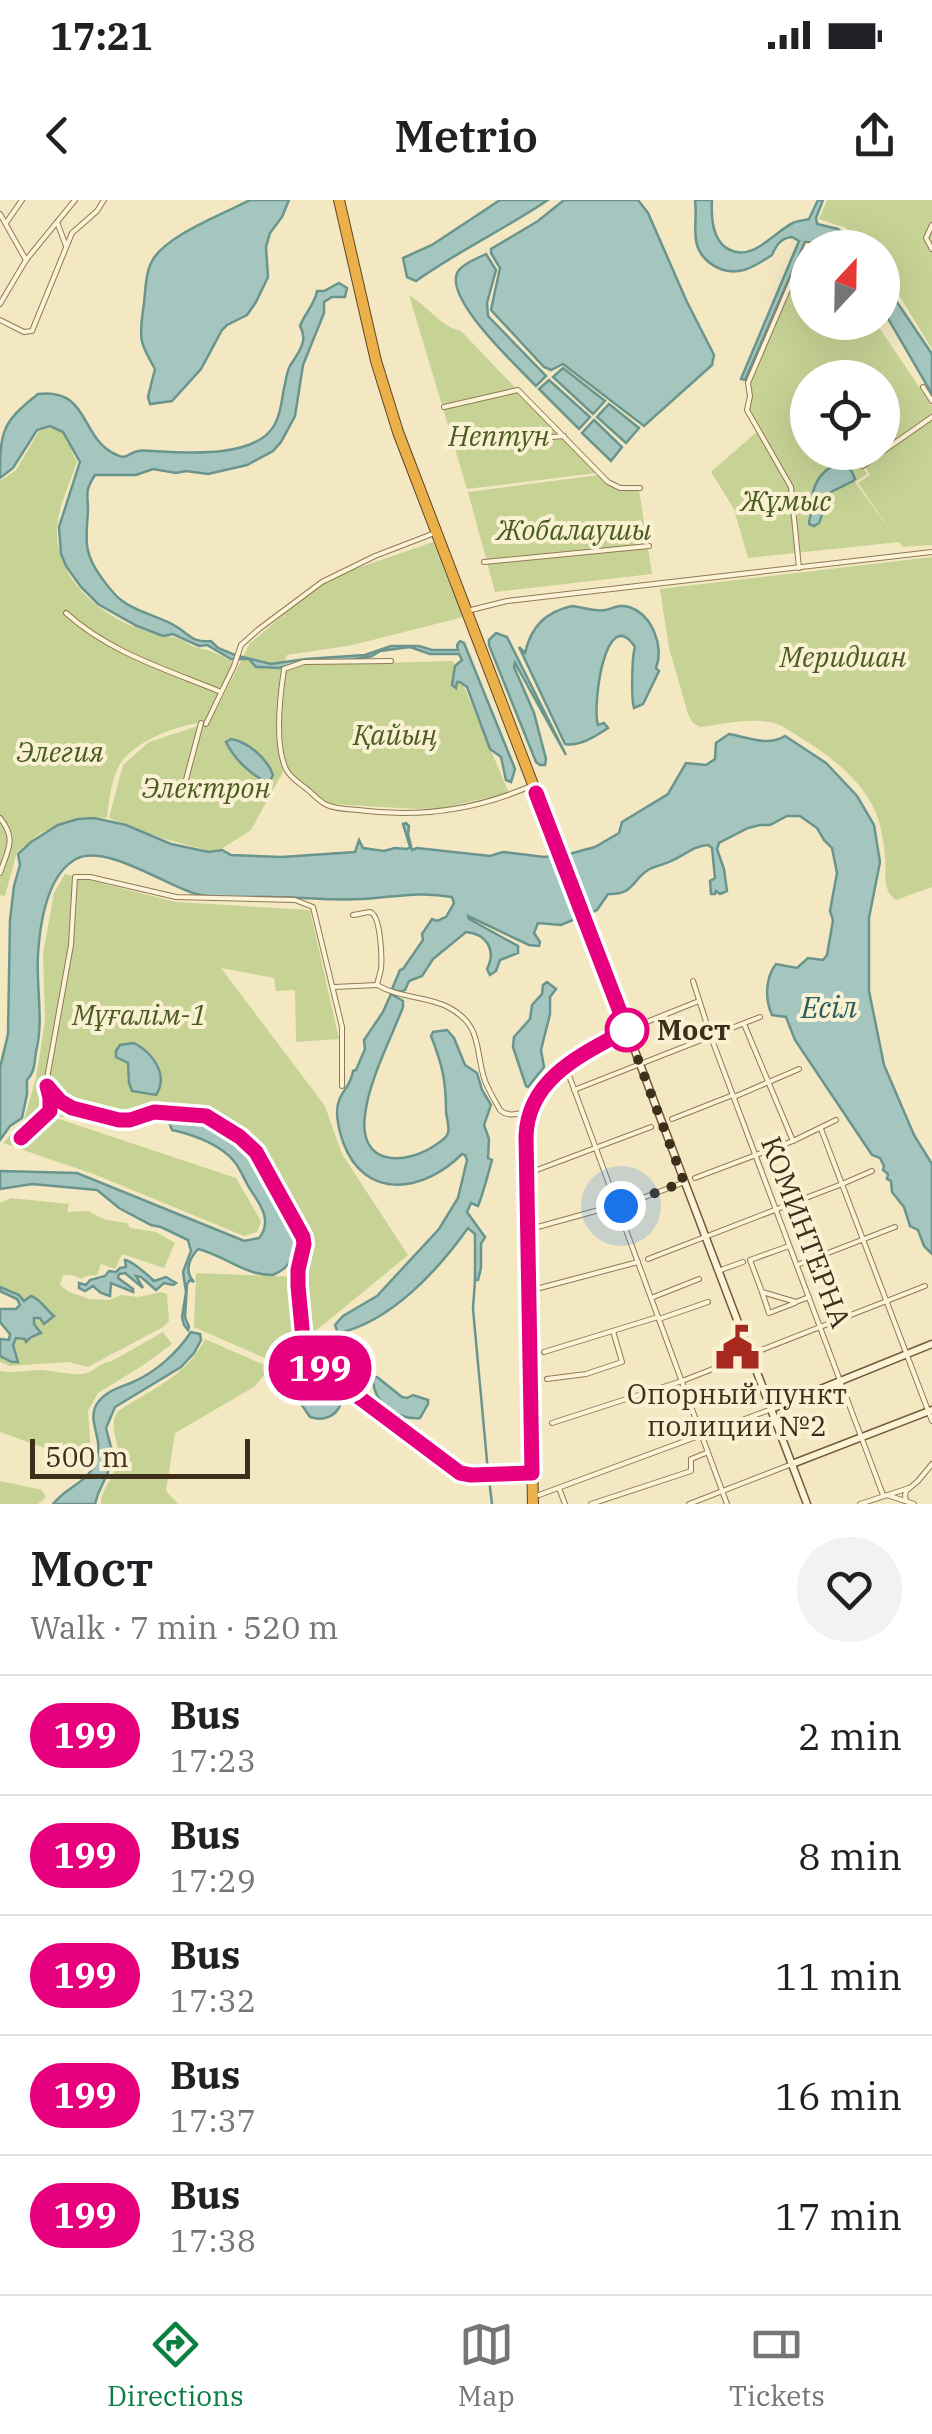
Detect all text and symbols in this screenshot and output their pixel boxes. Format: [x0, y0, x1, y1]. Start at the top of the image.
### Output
text: 17:21 [50, 11, 153, 60]
text: Metrio [394, 106, 538, 164]
icon: back [30, 108, 85, 163]
icon: share [847, 108, 902, 163]
north arrow [790, 230, 900, 340]
map controls [790, 230, 900, 470]
button: locate [790, 360, 900, 470]
park label: Нептун [448, 417, 550, 454]
park label: Жұмыс [739, 482, 831, 519]
park label: Жобалаушы [495, 511, 652, 548]
park label: Меридиан [779, 638, 906, 675]
park label: Қайың [352, 716, 437, 753]
park label: Элегия [16, 733, 104, 770]
park label: Электрон [142, 769, 270, 806]
water label: Есіл [800, 987, 857, 1026]
park label: Мұғалім-1 [71, 996, 206, 1033]
marker: Мост [606, 1009, 648, 1051]
place label: Мост [657, 1011, 730, 1048]
street label: КОМИНТЕРНА [753, 1131, 860, 1333]
your location [596, 1181, 646, 1231]
public building icon: Опорный пункт полиции №2 [713, 1324, 761, 1372]
line badge: 199 [262, 1336, 378, 1400]
text: 199 [288, 1345, 352, 1391]
place label: Опорный пункт полиции №2 [627, 1375, 847, 1444]
scale bar [30, 1434, 250, 1478]
text: 500 m [45, 1438, 129, 1475]
text: Мост [30, 1537, 154, 1599]
button: heart [797, 1537, 902, 1642]
text: Walk · 7 min · 520 m [30, 1606, 338, 1648]
text: Bus [170, 1690, 240, 1739]
text: 2 min [798, 1711, 902, 1760]
text: 199 [53, 1712, 117, 1758]
text: 17:23 [170, 1739, 256, 1781]
text: Bus [170, 1810, 240, 1859]
text: 8 min [798, 1831, 902, 1880]
text: 199 [53, 1832, 117, 1878]
text: 17:29 [170, 1859, 256, 1901]
text: Bus [170, 1930, 240, 1979]
text: 11 min [775, 1951, 902, 2000]
text: 199 [53, 1952, 117, 1998]
text: 17:32 [170, 1979, 256, 2021]
text: Bus [170, 2050, 240, 2099]
text: 16 min [775, 2071, 902, 2120]
text: 199 [53, 2072, 117, 2118]
text: 17:37 [170, 2099, 256, 2141]
text: Bus [170, 2170, 240, 2219]
text: 17 min [775, 2191, 902, 2240]
text: 199 [53, 2192, 117, 2238]
text: 17:38 [170, 2219, 256, 2261]
tab: Directions [107, 2317, 244, 2414]
tab: Map [458, 2317, 515, 2414]
tab: Tickets [729, 2317, 825, 2414]

